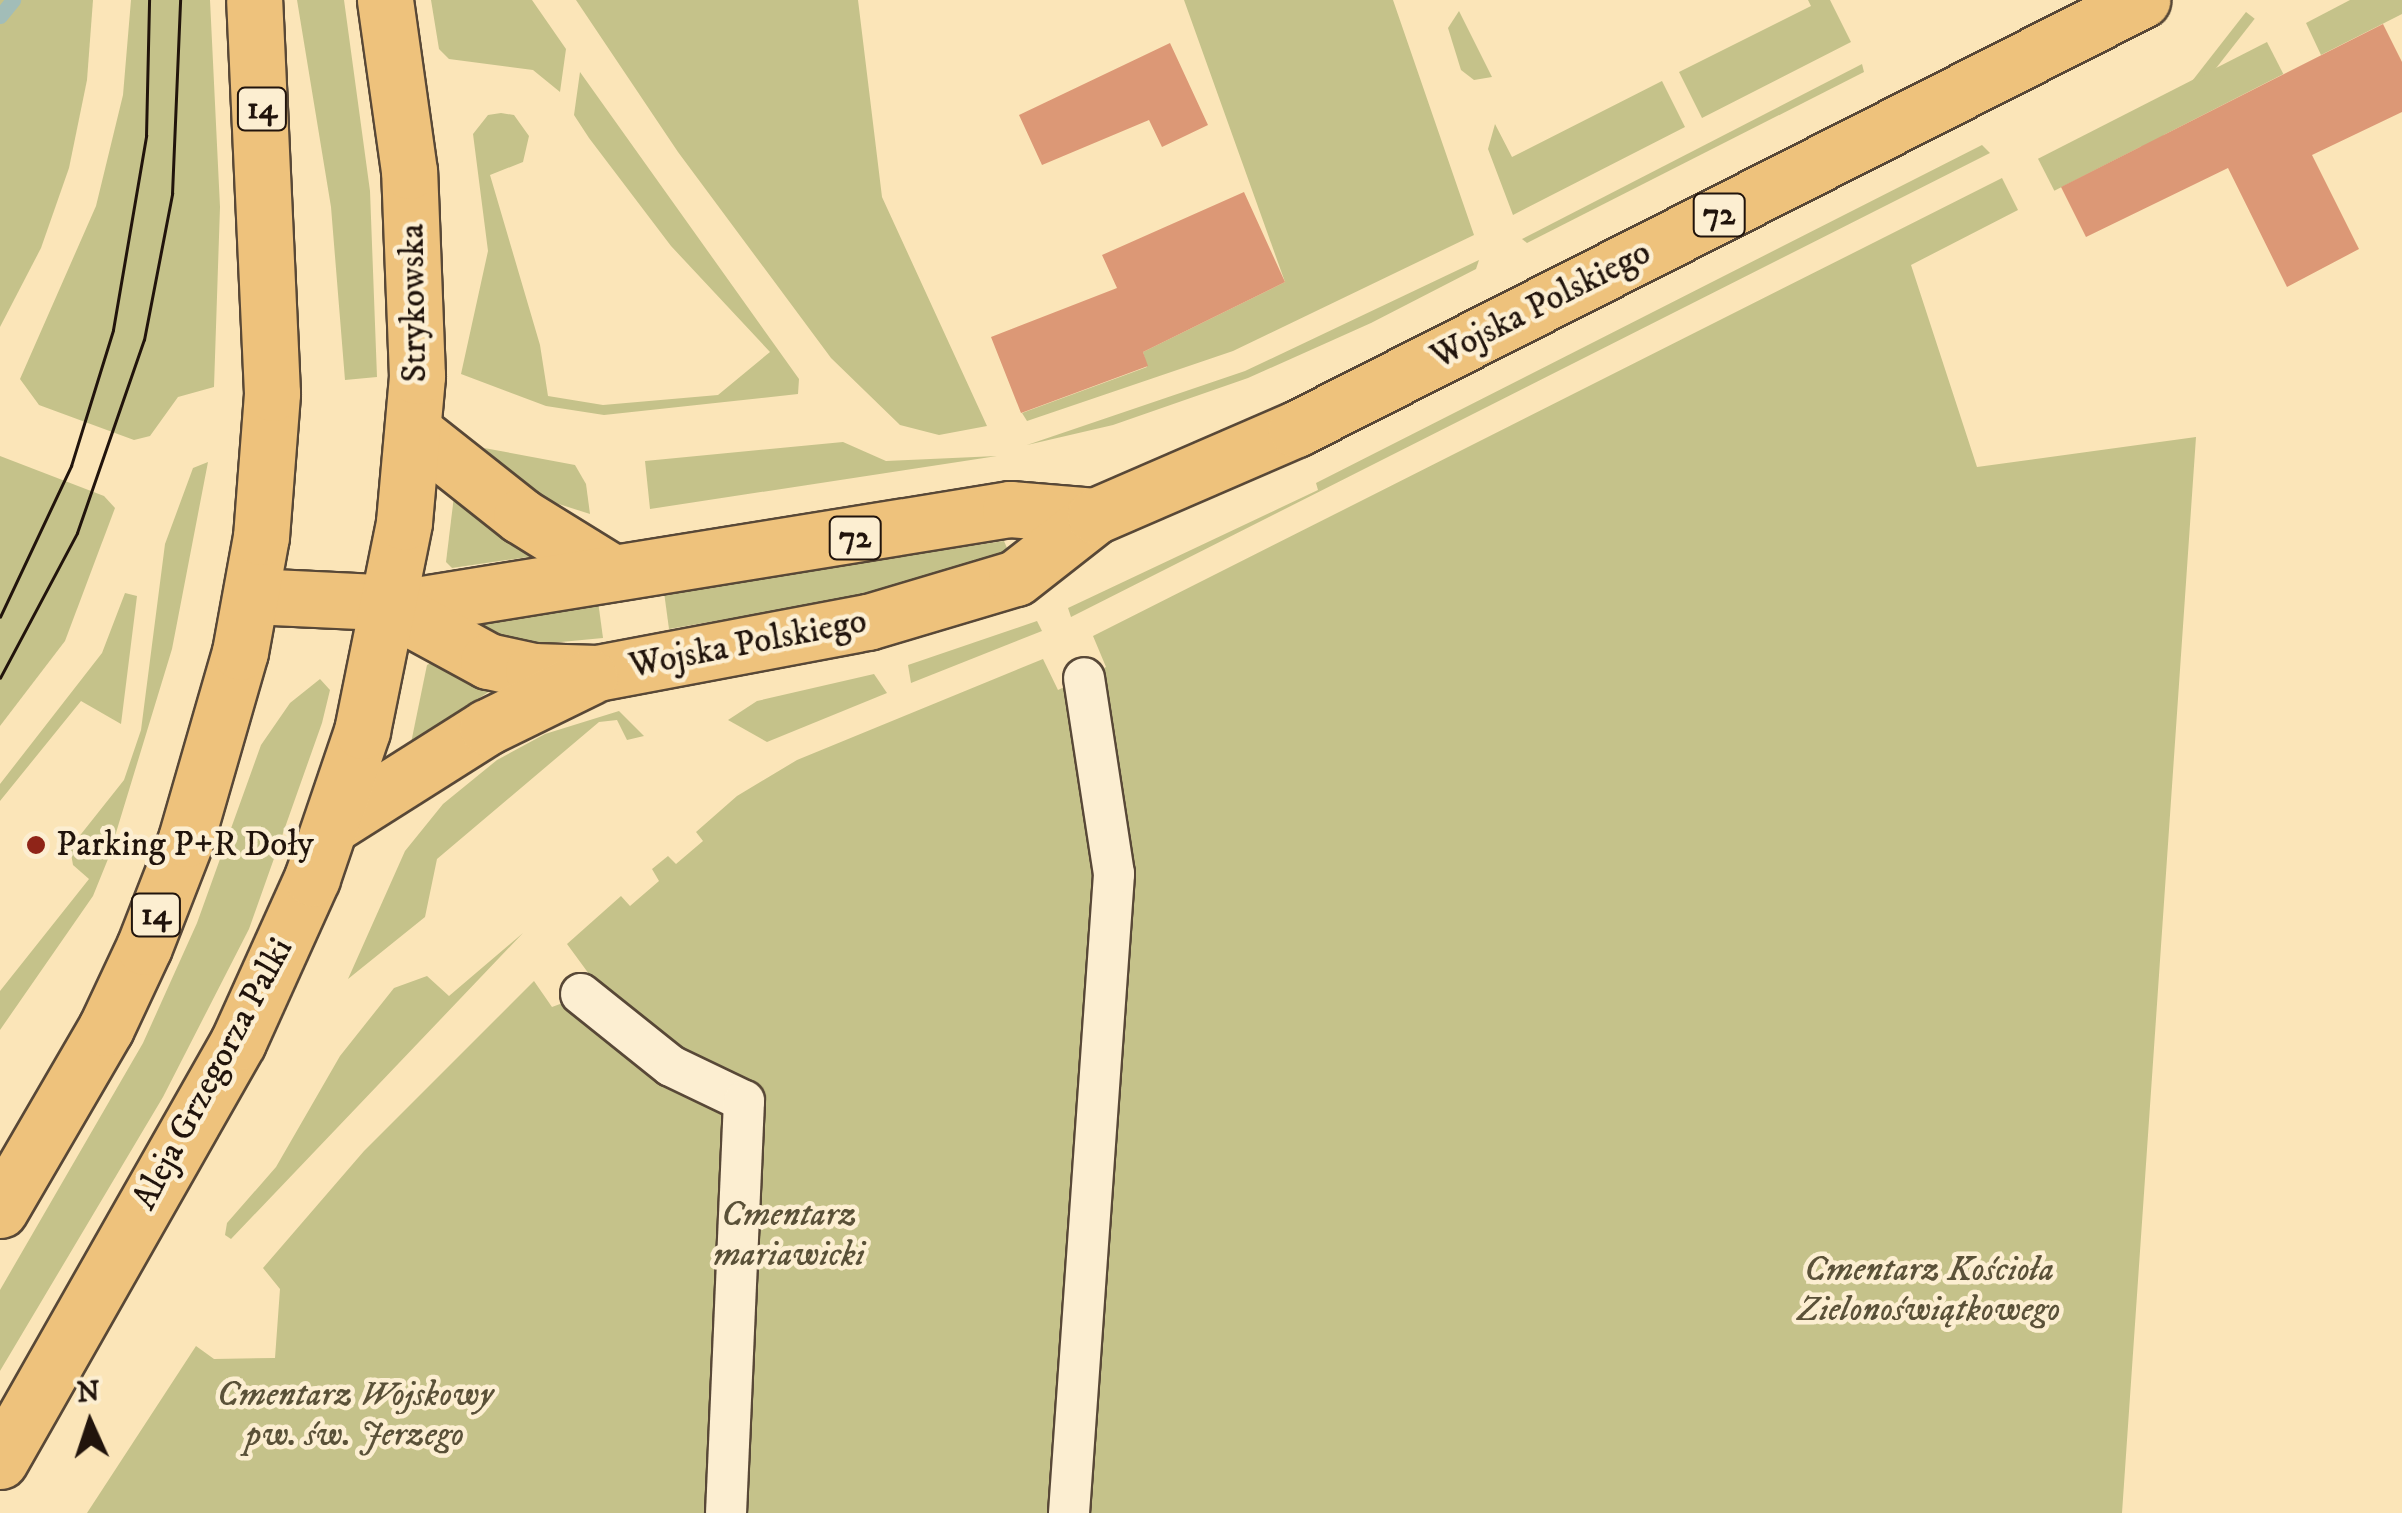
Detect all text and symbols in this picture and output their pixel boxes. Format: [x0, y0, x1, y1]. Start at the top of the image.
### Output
road number: 14 [234, 82, 290, 136]
road number: 72 [1692, 188, 1746, 242]
street label: Strykowska [392, 223, 436, 383]
street label: Wojska Polskiego [1424, 232, 1658, 378]
road number: 72 [828, 511, 882, 565]
street label: Wojska Polskiego [626, 600, 870, 688]
place label: Parking P+R Doły [56, 824, 314, 866]
marker: Parking P+R Doły [25, 834, 47, 856]
road number: 14 [128, 888, 184, 942]
street label: Aleja Grzegorza Palki [124, 931, 302, 1217]
park label: Cmentarz mariawicki [713, 1194, 865, 1276]
park label: Cmentarz Kościoła Zielonoświątkowego [1798, 1249, 2060, 1331]
north arrow [40, 1373, 140, 1473]
text: N [76, 1374, 101, 1411]
park label: Cmentarz Wojskowy pw. św. Jerzego [217, 1374, 493, 1456]

